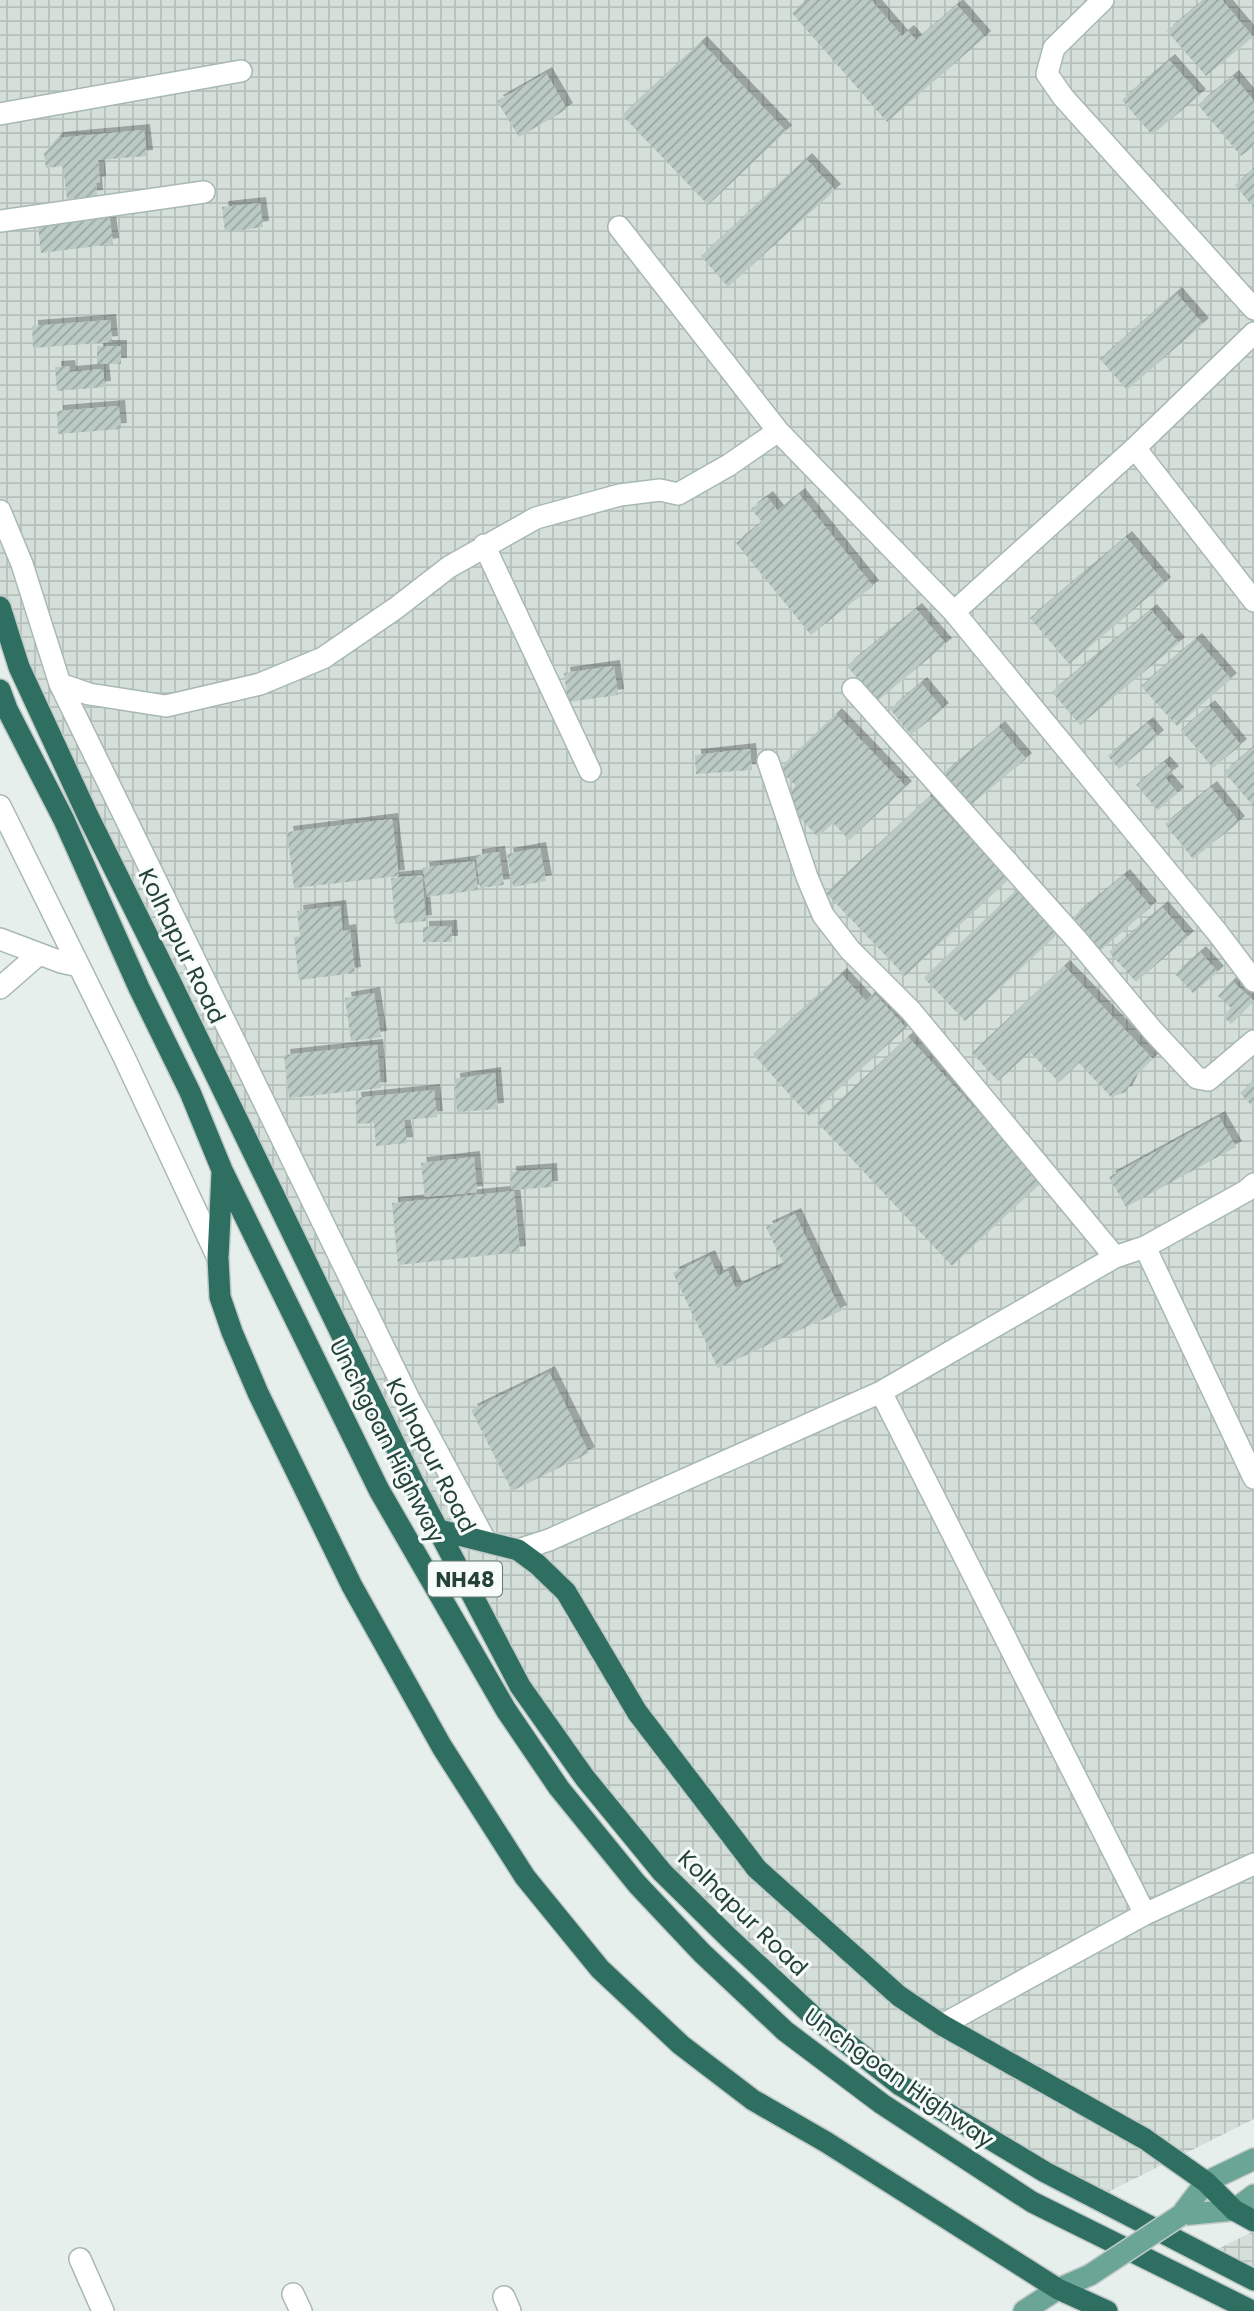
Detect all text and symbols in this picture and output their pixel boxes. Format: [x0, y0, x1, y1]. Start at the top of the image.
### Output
street label: Kolhapur Road [131, 863, 233, 1029]
street label: Unchgoan Highway [322, 1334, 452, 1548]
street label: Kolhapur Road [378, 1372, 484, 1538]
road number: NH48 [428, 1562, 502, 1596]
street label: Kolhapur Road [671, 1843, 815, 1983]
street label: Unchgoan Highway [798, 2000, 1000, 2156]

